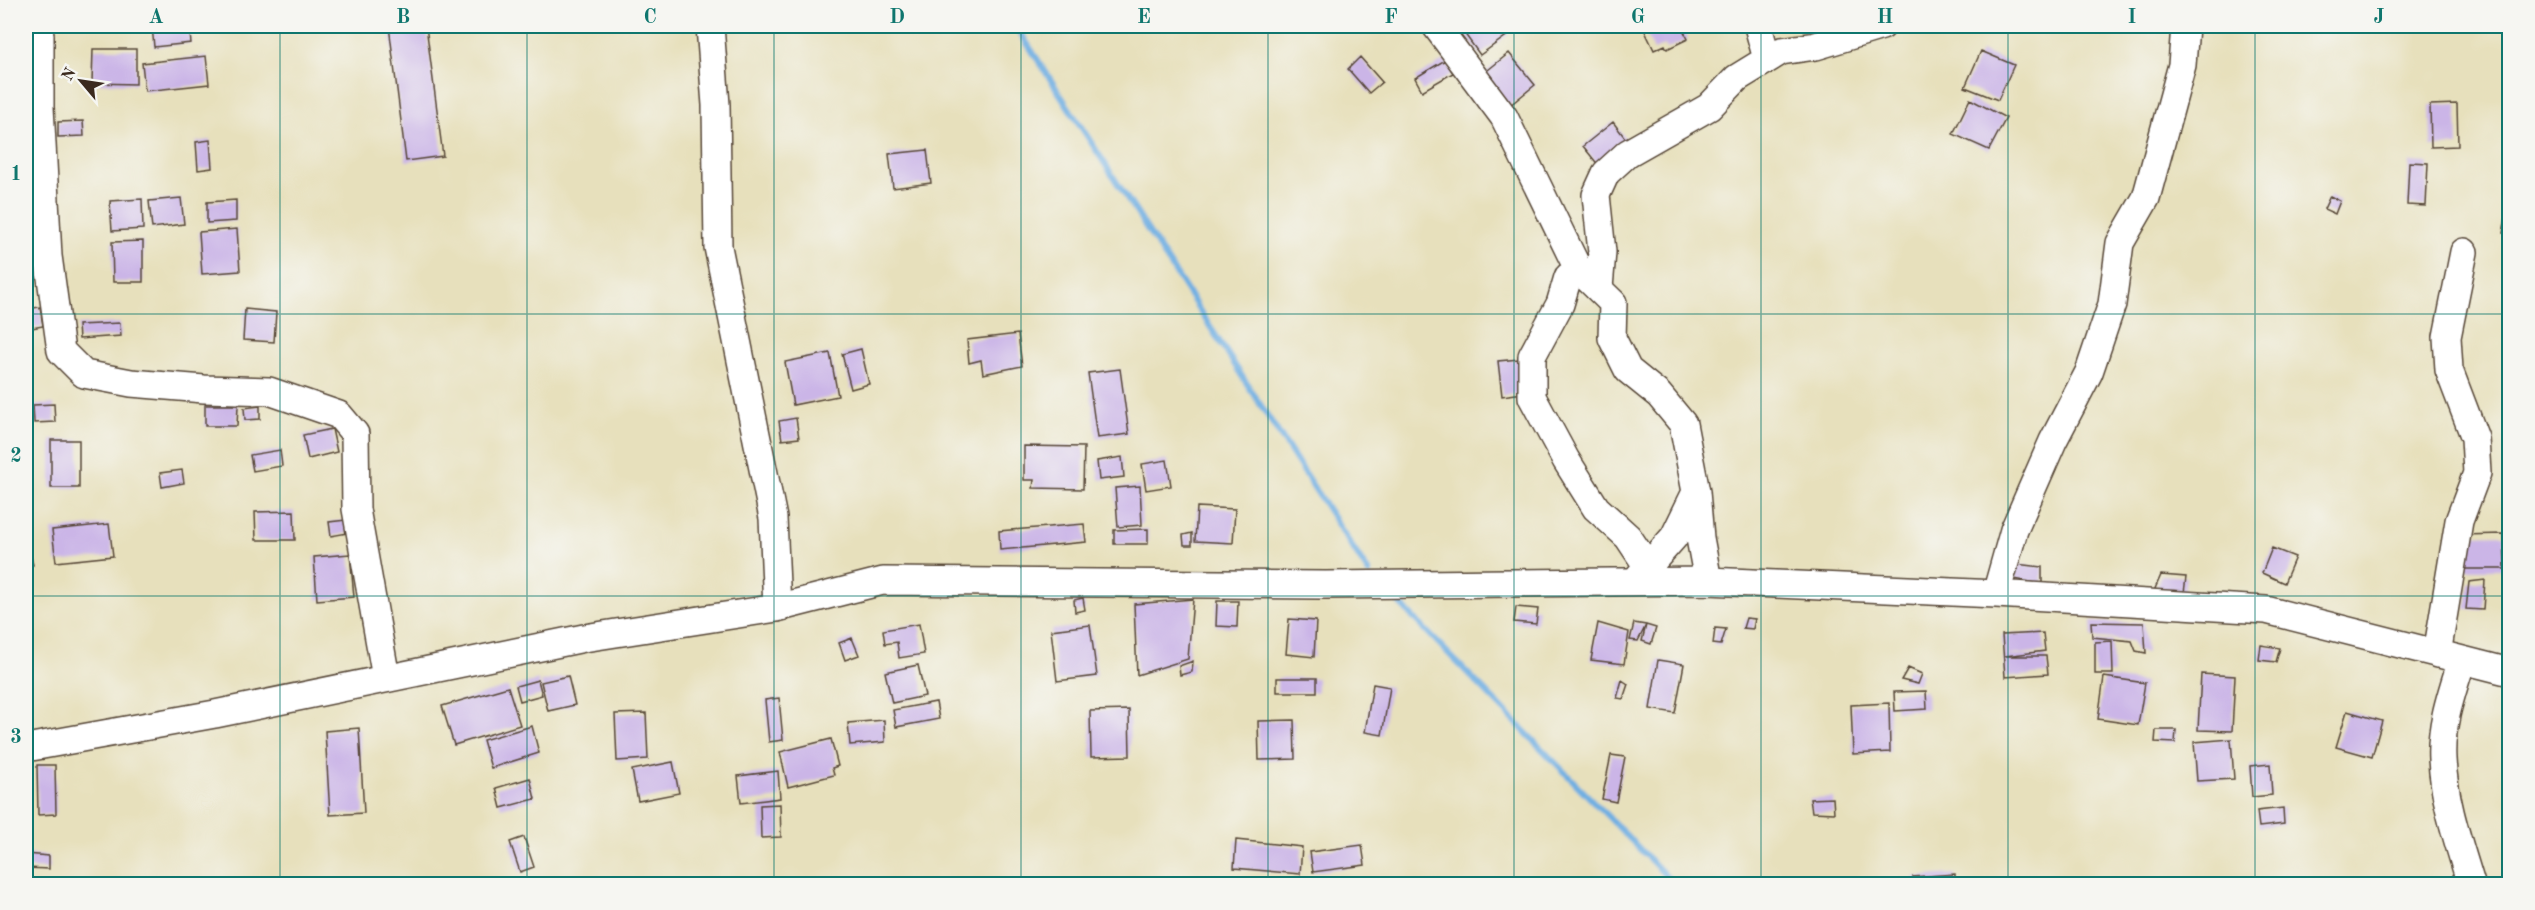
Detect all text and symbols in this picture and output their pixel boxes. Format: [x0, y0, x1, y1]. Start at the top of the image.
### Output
text: A [148, 8, 164, 28]
text: B [396, 8, 410, 28]
text: C [643, 8, 657, 28]
text: D [889, 8, 905, 28]
text: E [1137, 8, 1151, 28]
text: F [1384, 8, 1398, 28]
text: G [1631, 8, 1645, 28]
text: H [1877, 8, 1893, 28]
text: I [2128, 8, 2136, 28]
text: J [2374, 8, 2385, 28]
north arrow [51, 51, 111, 111]
text: N [60, 65, 80, 84]
text: 1 [10, 165, 22, 185]
text: 2 [10, 447, 22, 467]
text: 3 [10, 728, 22, 748]

